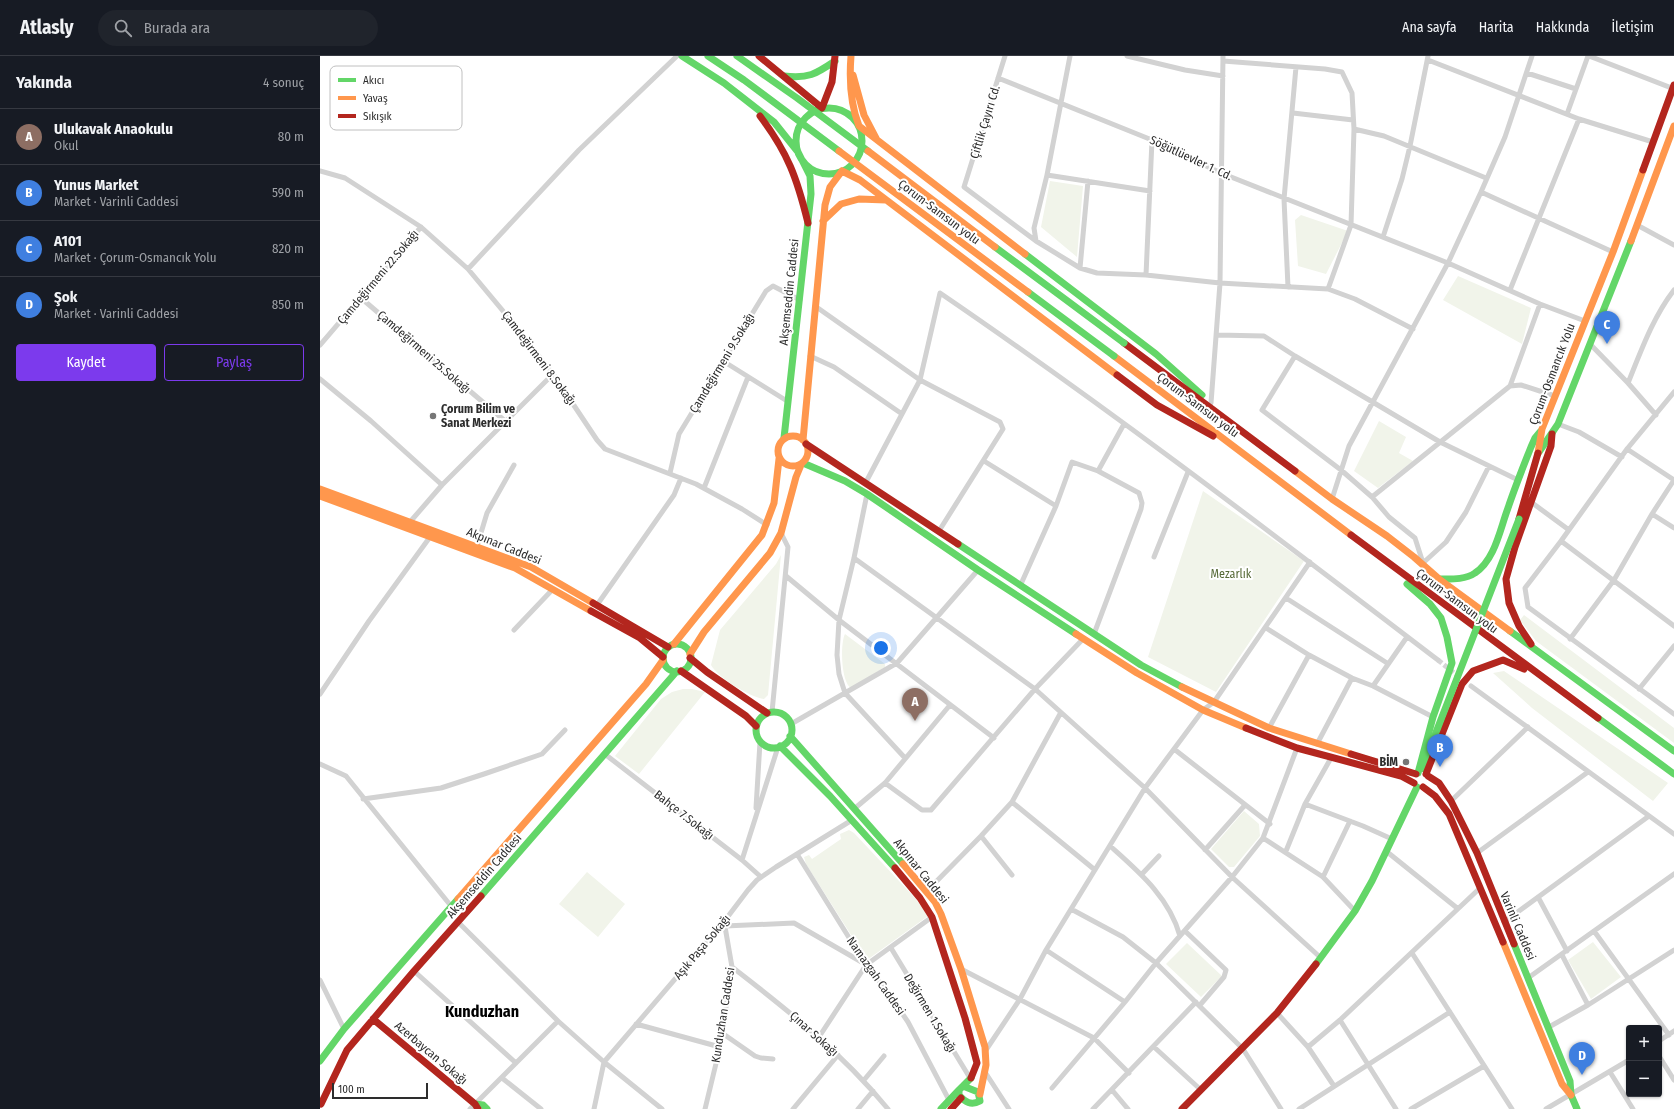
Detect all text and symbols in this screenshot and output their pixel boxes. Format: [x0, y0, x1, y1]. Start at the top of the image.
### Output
search box [98, 10, 378, 46]
text: Atlasly [20, 16, 74, 39]
icon: search [112, 17, 134, 39]
text: Burada ara [144, 19, 210, 37]
text: Ana sayfa [1402, 19, 1457, 36]
text: Harita [1479, 19, 1514, 36]
text: Hakkında [1536, 19, 1589, 36]
text: İletişim [1611, 19, 1654, 36]
legend [330, 66, 462, 130]
text: Yakında [16, 72, 72, 93]
text: Akıcı [363, 74, 384, 87]
text: 4 sonuç [263, 75, 304, 90]
street label: Çiftlik Çayırı Cd. [967, 83, 1003, 160]
text: Yavaş [363, 92, 388, 105]
text: Sıkışık [363, 110, 393, 123]
text: Ulukavak Anaokulu [54, 120, 173, 138]
text: A [25, 129, 33, 144]
text: 80 m [278, 129, 304, 144]
street label: Söğütlüevler 1. Cd. [1148, 133, 1235, 183]
text: Okul [54, 138, 78, 153]
text: Yunus Market [54, 176, 138, 194]
street label: Çorum-Samsun yolu [895, 177, 983, 247]
text: B [25, 185, 33, 200]
text: 590 m [272, 185, 304, 200]
text: Market · Varinli Caddesi [54, 194, 179, 209]
street label: Çamdeğirmeni 22.Sokağı [334, 227, 422, 327]
text: A101 [54, 232, 82, 250]
street label: Akşemseddin Caddesi [776, 238, 802, 346]
text: C [26, 241, 32, 256]
text: 820 m [272, 241, 304, 256]
text: Market · Çorum-Osmancık Yolu [54, 250, 217, 265]
text: Şok [54, 288, 77, 306]
text: D [25, 297, 33, 312]
text: 850 m [272, 297, 304, 312]
text: Market · Varinli Caddesi [54, 306, 179, 321]
street label: Çamdeğirmeni 25.Sokağı [374, 308, 474, 396]
street label: Çamdeğirmeni 8.Sokağı [499, 308, 579, 408]
street label: Çamdeğirmeni 9.Sokağı [687, 310, 757, 416]
pin: C [1594, 311, 1620, 344]
street label: Çorum-Osmancık Yolu [1526, 321, 1578, 427]
button: Kaydet [16, 344, 156, 381]
button: Paylaş [164, 344, 304, 381]
street label: Çorum-Samsun yolu [1154, 370, 1242, 440]
place label: Çorum Bilim ve Sanat Merkezi [441, 402, 515, 430]
marker: Çorum Bilim ve Sanat Merkezi [428, 411, 438, 421]
street label: Akpınar Caddesi [465, 525, 543, 567]
street label: Çorum-Samsun yolu [1413, 566, 1501, 636]
park label: Mezarlık [1211, 567, 1252, 581]
your location [871, 638, 891, 658]
pin: A [902, 688, 928, 721]
pin: B [1427, 734, 1453, 767]
place label: BİM [1379, 754, 1398, 769]
marker: BİM [1401, 757, 1411, 767]
street label: Bahçe 7.Sokağı [651, 787, 717, 843]
street label: Akşemseddin Caddesi [444, 831, 524, 921]
street label: Akpınar Caddesi [891, 836, 951, 906]
street label: Varinli Caddesi [1497, 890, 1539, 962]
street label: Aşık Paşa Sokağı [671, 912, 733, 982]
street label: Namazgah Caddesi [844, 934, 908, 1018]
street label: Kunduzhan Caddesi [709, 966, 737, 1064]
street label: Değirmen 1.Sokağı [901, 971, 959, 1055]
district label: Kunduzhan [445, 1002, 519, 1021]
street label: Çınar Sokağı [787, 1009, 841, 1059]
street label: Azerbaycan Sokağı [392, 1019, 470, 1087]
map controls [1626, 1025, 1662, 1097]
button: + [1626, 1025, 1662, 1061]
pin: D [1569, 1042, 1595, 1075]
button: − [1626, 1061, 1662, 1097]
scale bar [332, 1081, 428, 1100]
text: 100 m [338, 1083, 365, 1096]

